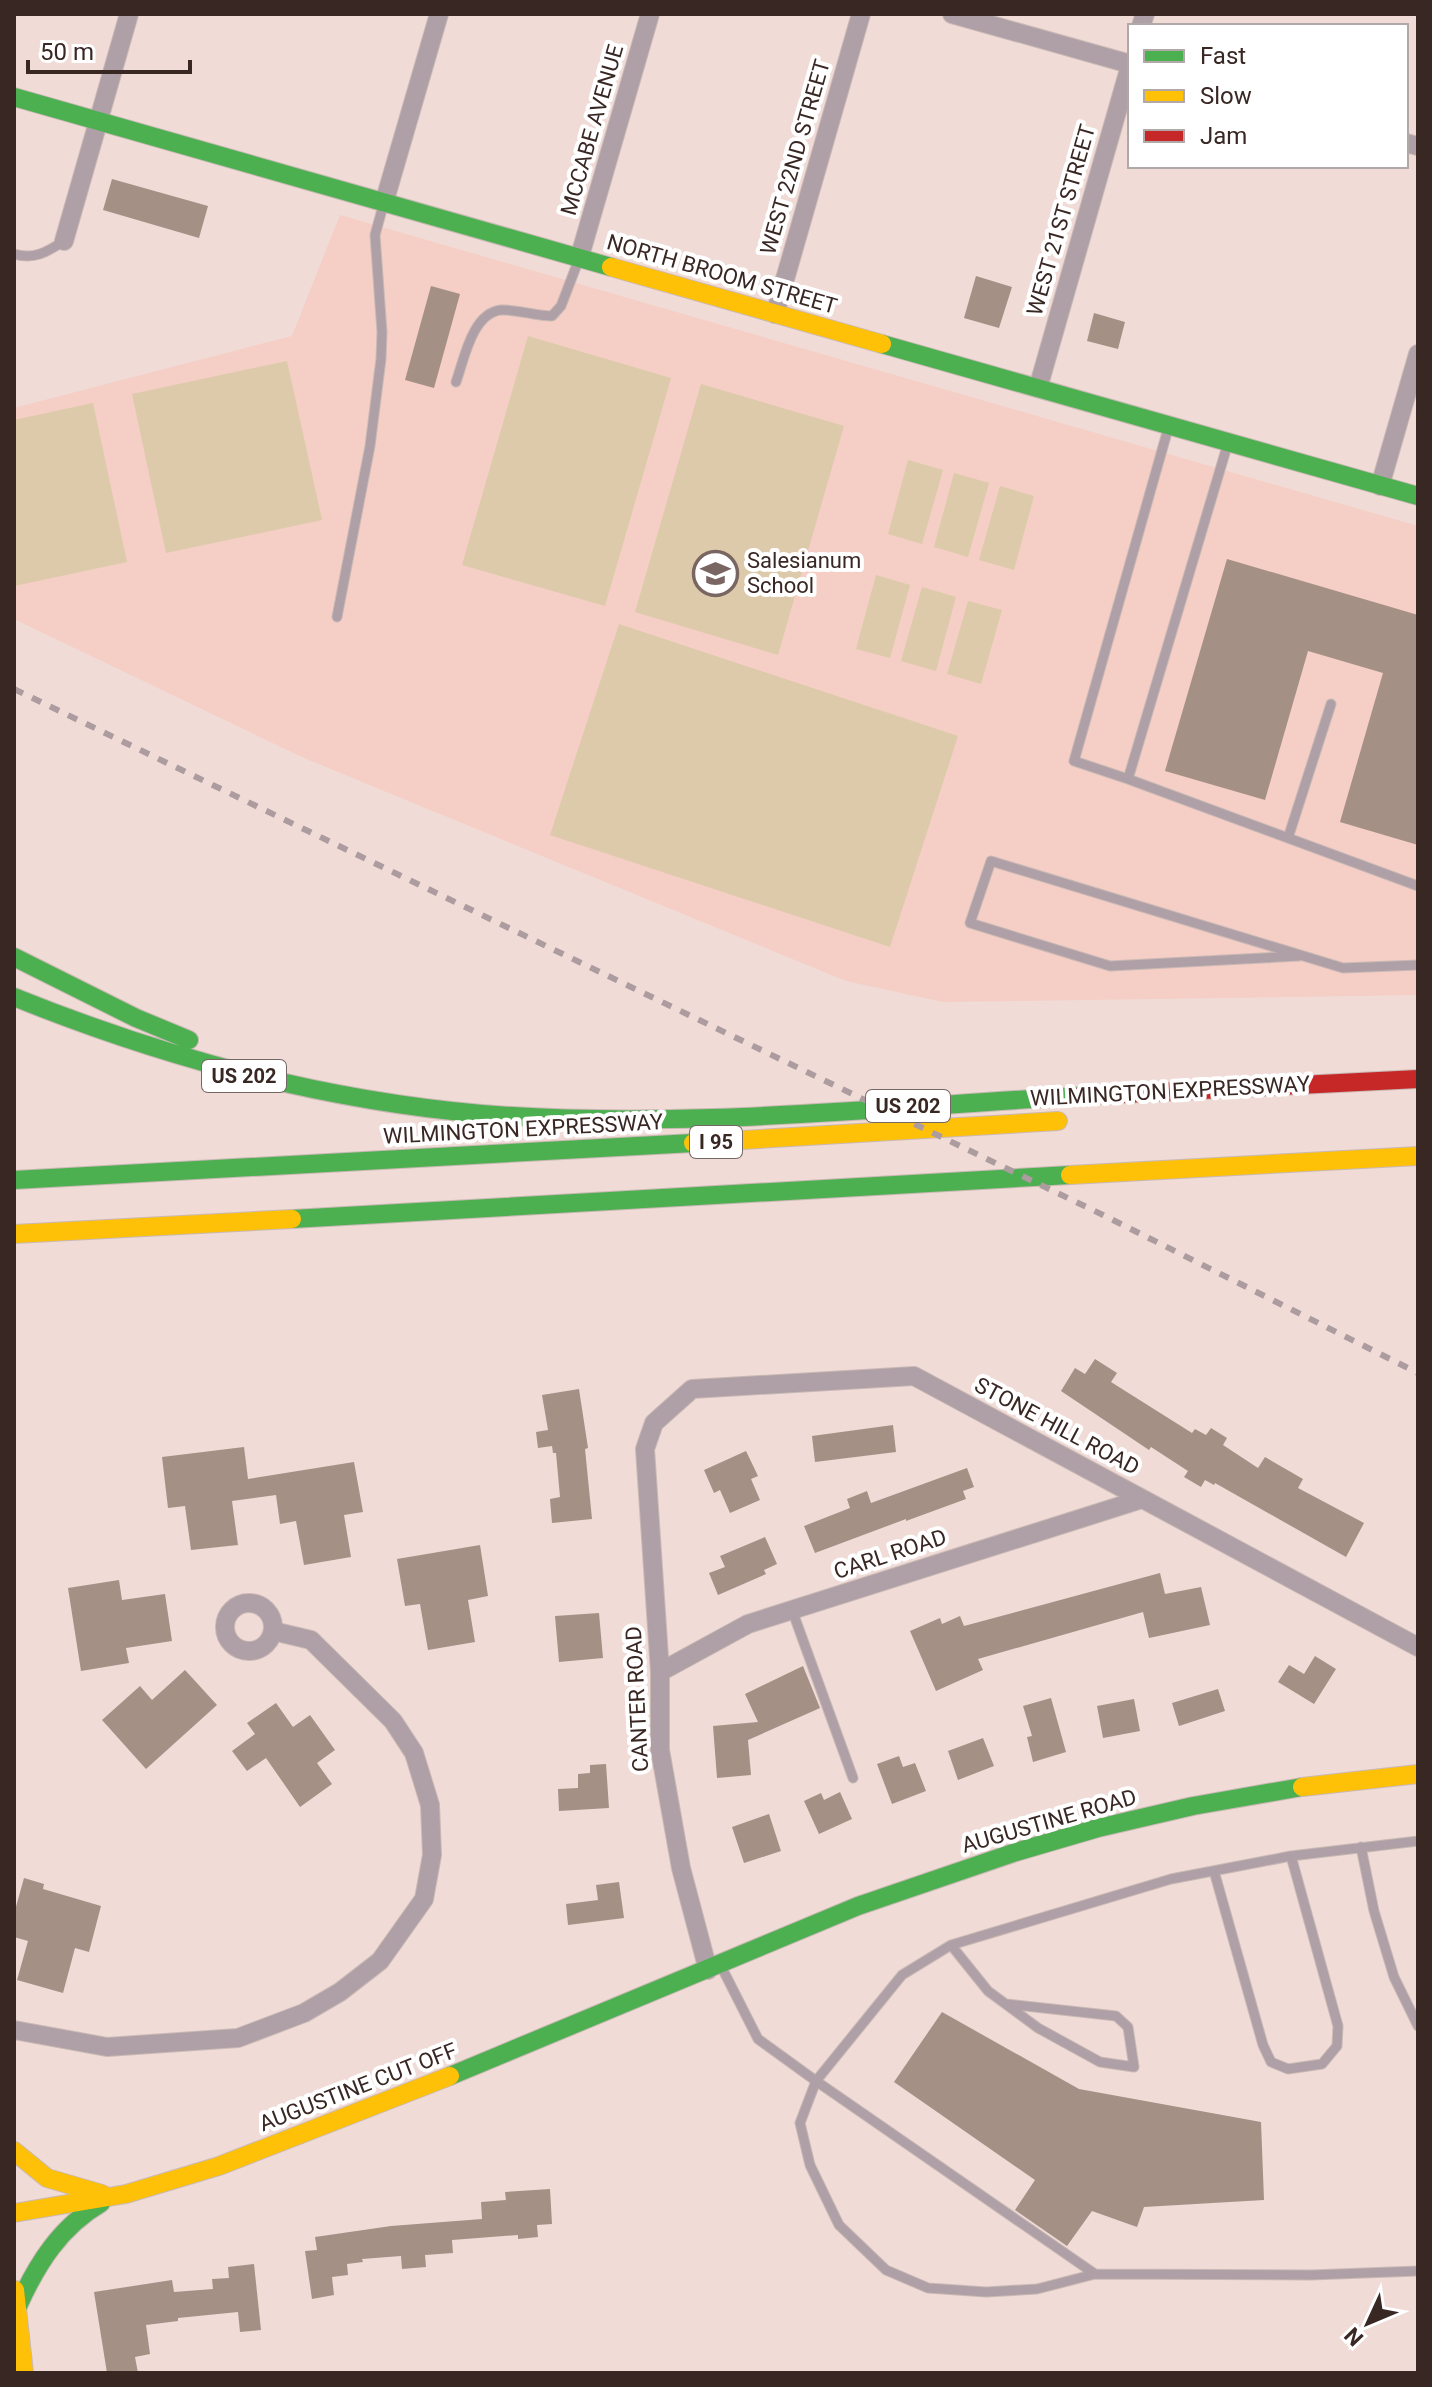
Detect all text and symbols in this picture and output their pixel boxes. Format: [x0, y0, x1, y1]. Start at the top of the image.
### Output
scale bar [28, 24, 190, 74]
legend [1128, 24, 1408, 168]
text: 50 m [40, 38, 94, 66]
street label: MCCABE AVENUE [556, 42, 628, 218]
text: Fast [1200, 42, 1246, 70]
street label: WEST 22ND STREET [755, 57, 835, 257]
text: Slow [1200, 82, 1252, 110]
street label: WEST 21ST STREET [1022, 122, 1100, 318]
text: Jam [1200, 122, 1247, 150]
street label: NORTH BROOM STREET [604, 229, 840, 319]
place label: Salesianum School [747, 548, 861, 598]
school or university icon: Salesianum School [692, 549, 740, 597]
road number: US 202 [202, 1060, 286, 1092]
street label: WILMINGTON EXPRESSWAY [1029, 1071, 1311, 1111]
road number: US 202 [866, 1090, 950, 1122]
street label: WILMINGTON EXPRESSWAY [382, 1109, 664, 1149]
road number: I 95 [690, 1126, 742, 1158]
street label: STONE HILL ROAD [970, 1372, 1144, 1480]
street label: CARL ROAD [831, 1524, 949, 1584]
street label: CANTER ROAD [621, 1625, 653, 1773]
street label: AUGUSTINE ROAD [959, 1784, 1139, 1858]
street label: AUGUSTINE CUT OFF [256, 2038, 460, 2136]
north arrow [1328, 2283, 1408, 2363]
text: N [1340, 2322, 1368, 2351]

